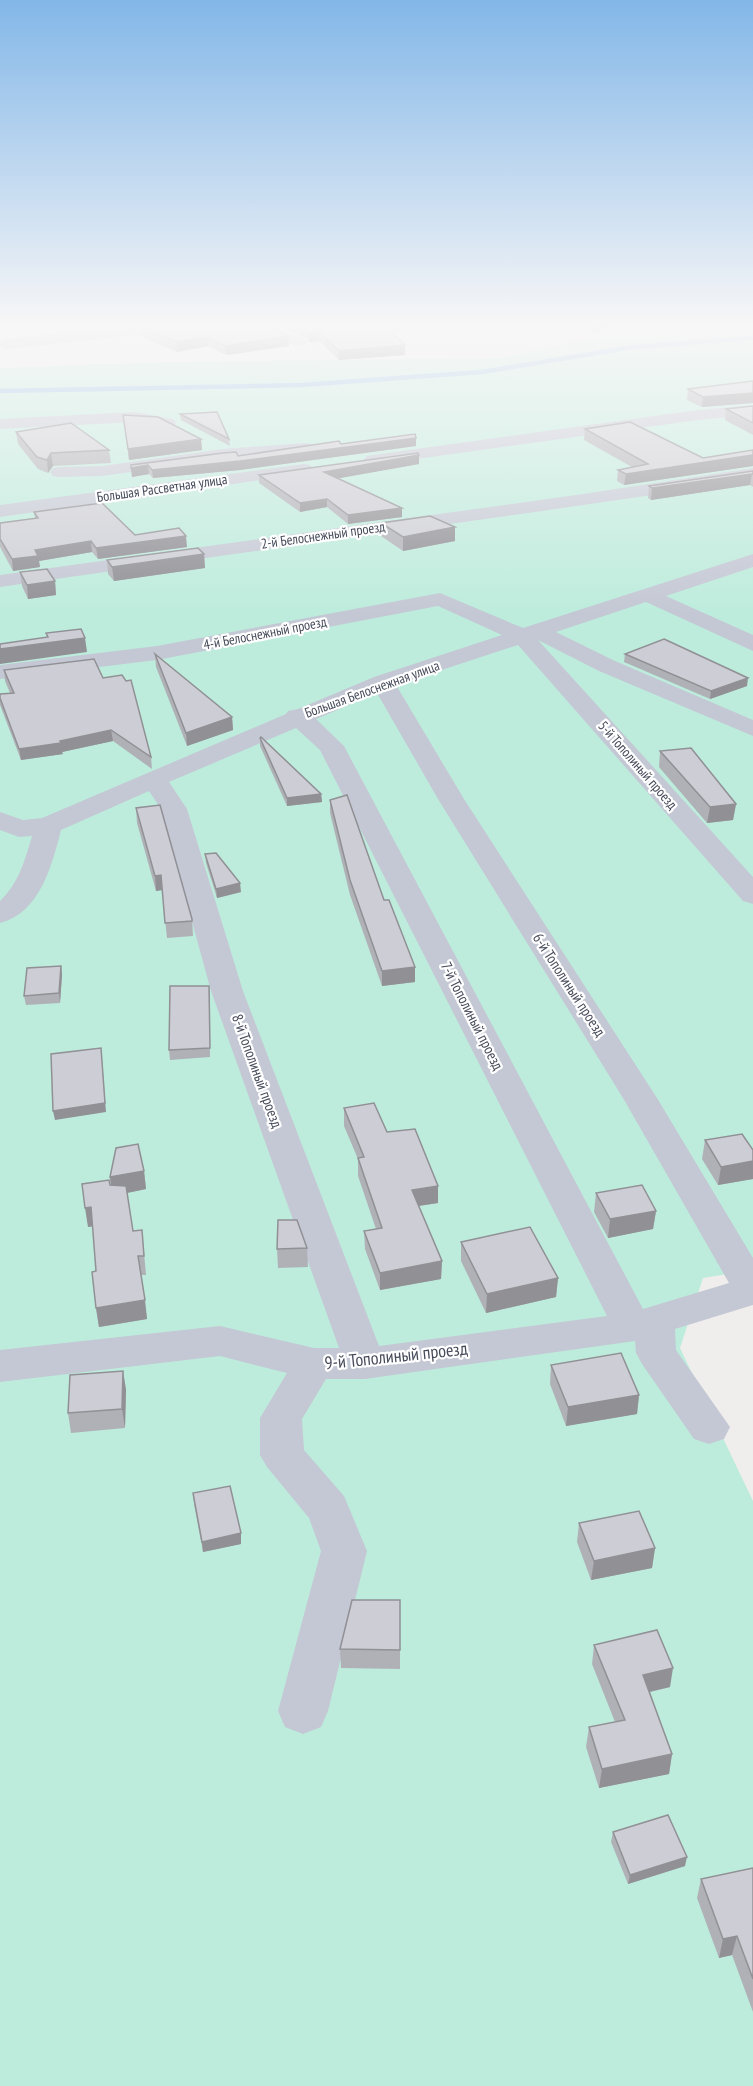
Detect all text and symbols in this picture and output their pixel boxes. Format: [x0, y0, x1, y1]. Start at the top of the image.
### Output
street label: Большая Рассветная улица [96, 470, 228, 506]
street label: 2-й Белоснежный проезд [260, 517, 386, 553]
street label: 4-й Белоснежный проезд [202, 612, 328, 654]
street label: Большая Белоснежная улица [302, 656, 442, 722]
street label: 5-й Тополиный проезд [595, 717, 681, 813]
street label: 6-й Тополиный проезд [529, 929, 610, 1040]
street label: 7-й Тополиный проезд [437, 959, 508, 1073]
street label: 8-й Тополиный проезд [228, 1011, 287, 1131]
street label: 9-й Тополиный проезд [323, 1337, 469, 1374]

